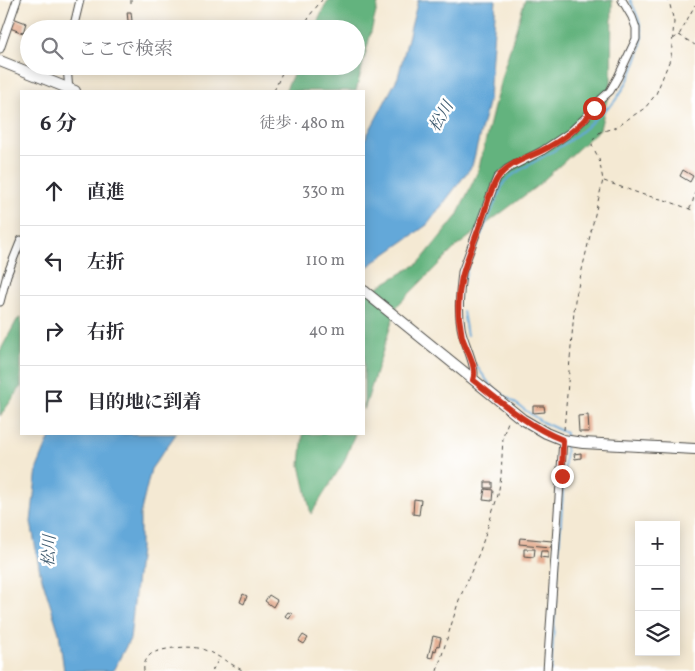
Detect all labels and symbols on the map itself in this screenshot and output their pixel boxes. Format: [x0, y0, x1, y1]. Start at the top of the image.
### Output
water label: 松川 [424, 96, 461, 136]
route start [583, 97, 606, 120]
route end [551, 465, 574, 488]
water label: 松川 [38, 532, 62, 568]

